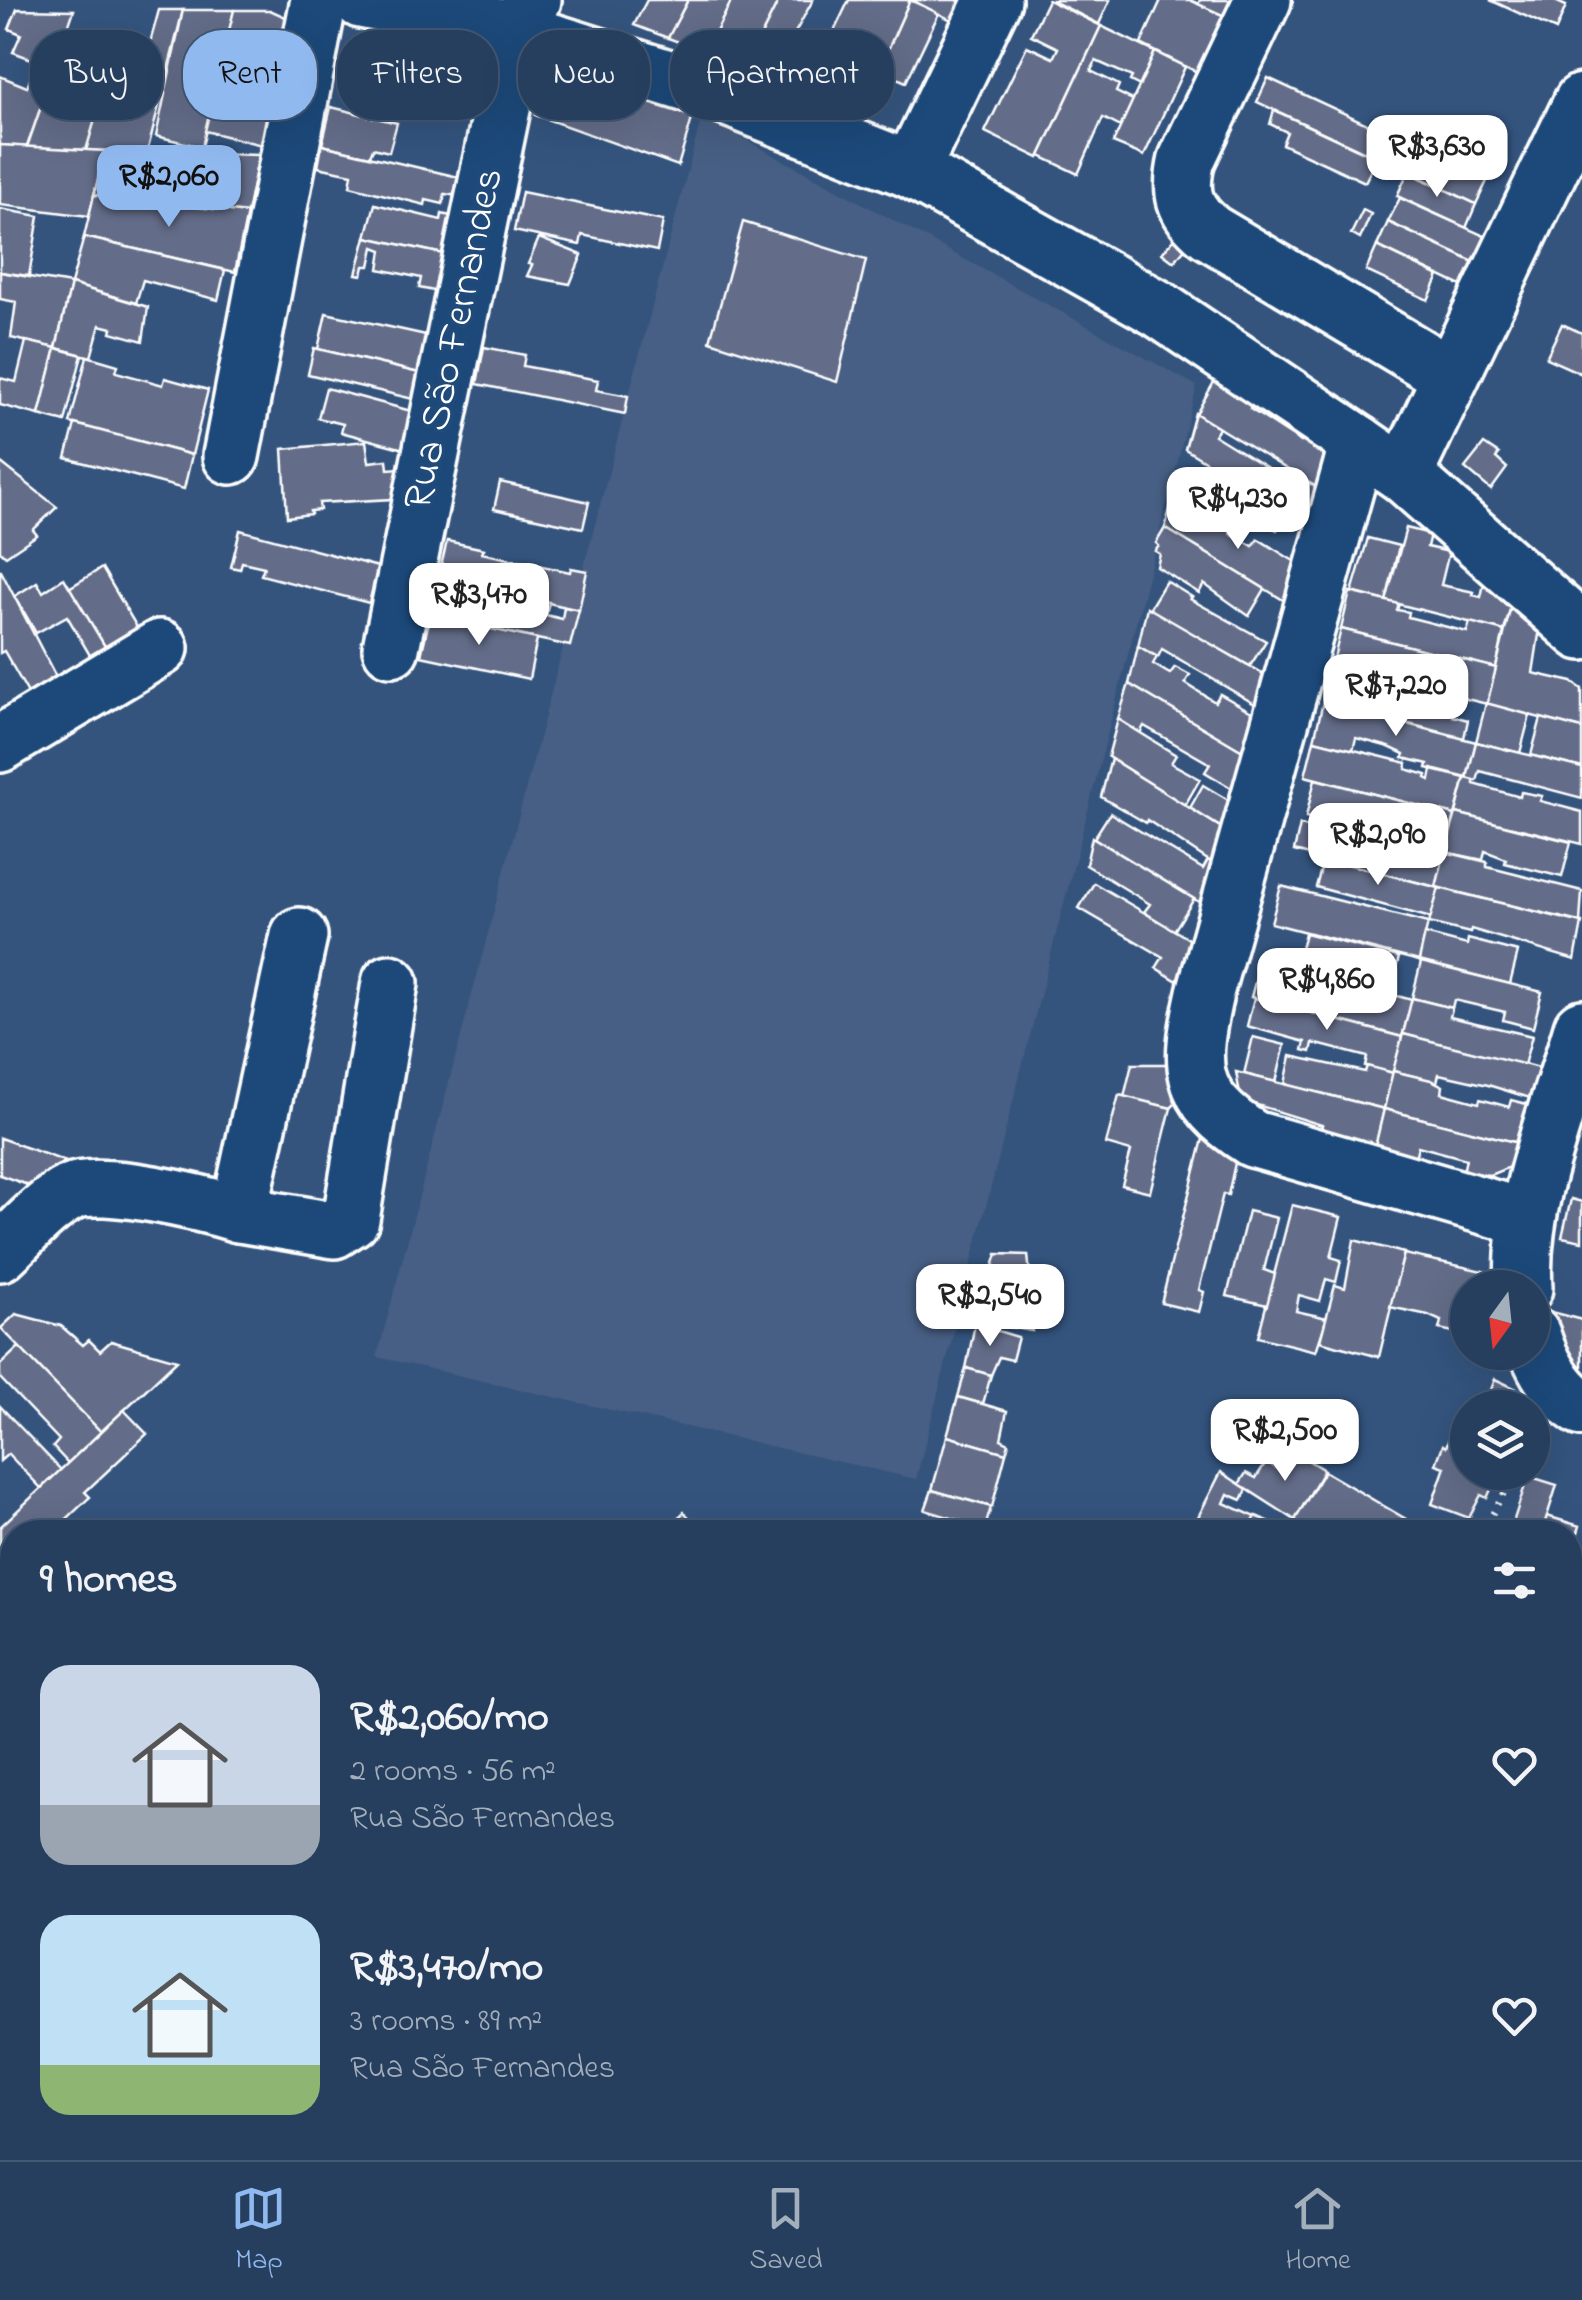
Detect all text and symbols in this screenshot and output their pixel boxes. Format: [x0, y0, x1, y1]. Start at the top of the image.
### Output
chip: Buy [30, 30, 163, 120]
chip: Rent [183, 30, 317, 120]
chip: Filters [337, 30, 498, 120]
chip: New [518, 30, 650, 120]
chip: Apartment [670, 30, 894, 120]
pin: R$3,630 [1345, 115, 1529, 200]
text: R$3,630 [1389, 124, 1485, 171]
pin: R$2,060 [77, 145, 261, 230]
text: R$2,060 [119, 154, 219, 201]
street label: Rua São Fernandes [389, 163, 521, 515]
pin: R$4,230 [1146, 467, 1330, 552]
text: R$4,230 [1189, 476, 1287, 523]
pin: R$3,470 [387, 563, 571, 648]
text: R$3,470 [431, 572, 527, 619]
pin: R$7,220 [1304, 654, 1488, 739]
text: R$7,220 [1345, 663, 1447, 710]
pin: R$2,090 [1286, 803, 1470, 888]
text: R$2,090 [1330, 812, 1426, 859]
pin: R$4,860 [1235, 948, 1419, 1033]
text: R$4,860 [1279, 957, 1375, 1004]
pin: R$2,540 [898, 1264, 1082, 1349]
north arrow [1450, 1270, 1550, 1370]
map controls [1450, 1270, 1550, 1490]
text: R$2,540 [938, 1273, 1042, 1320]
button: layers [1450, 1390, 1550, 1490]
pin: R$2,500 [1193, 1399, 1377, 1484]
text: R$2,500 [1233, 1408, 1337, 1455]
text: 9 homes [40, 1550, 178, 1611]
icon: filters [1487, 1553, 1542, 1608]
text: R$2,060/mo [350, 1688, 549, 1749]
icon: home [120, 1705, 240, 1825]
icon: heart [1487, 1738, 1542, 1793]
text: 2 rooms · 56 m² [350, 1749, 556, 1796]
text: Rua São Fernandes [350, 1796, 615, 1843]
text: R$3,470/mo [350, 1938, 543, 1999]
icon: home [120, 1955, 240, 2075]
icon: heart [1487, 1988, 1542, 2043]
text: 3 rooms · 89 m² [350, 1999, 542, 2046]
text: Rua São Fernandes [350, 2046, 615, 2093]
tab: Map [231, 2181, 286, 2282]
tab: Saved [749, 2181, 822, 2282]
tab: Home [1285, 2181, 1351, 2282]

